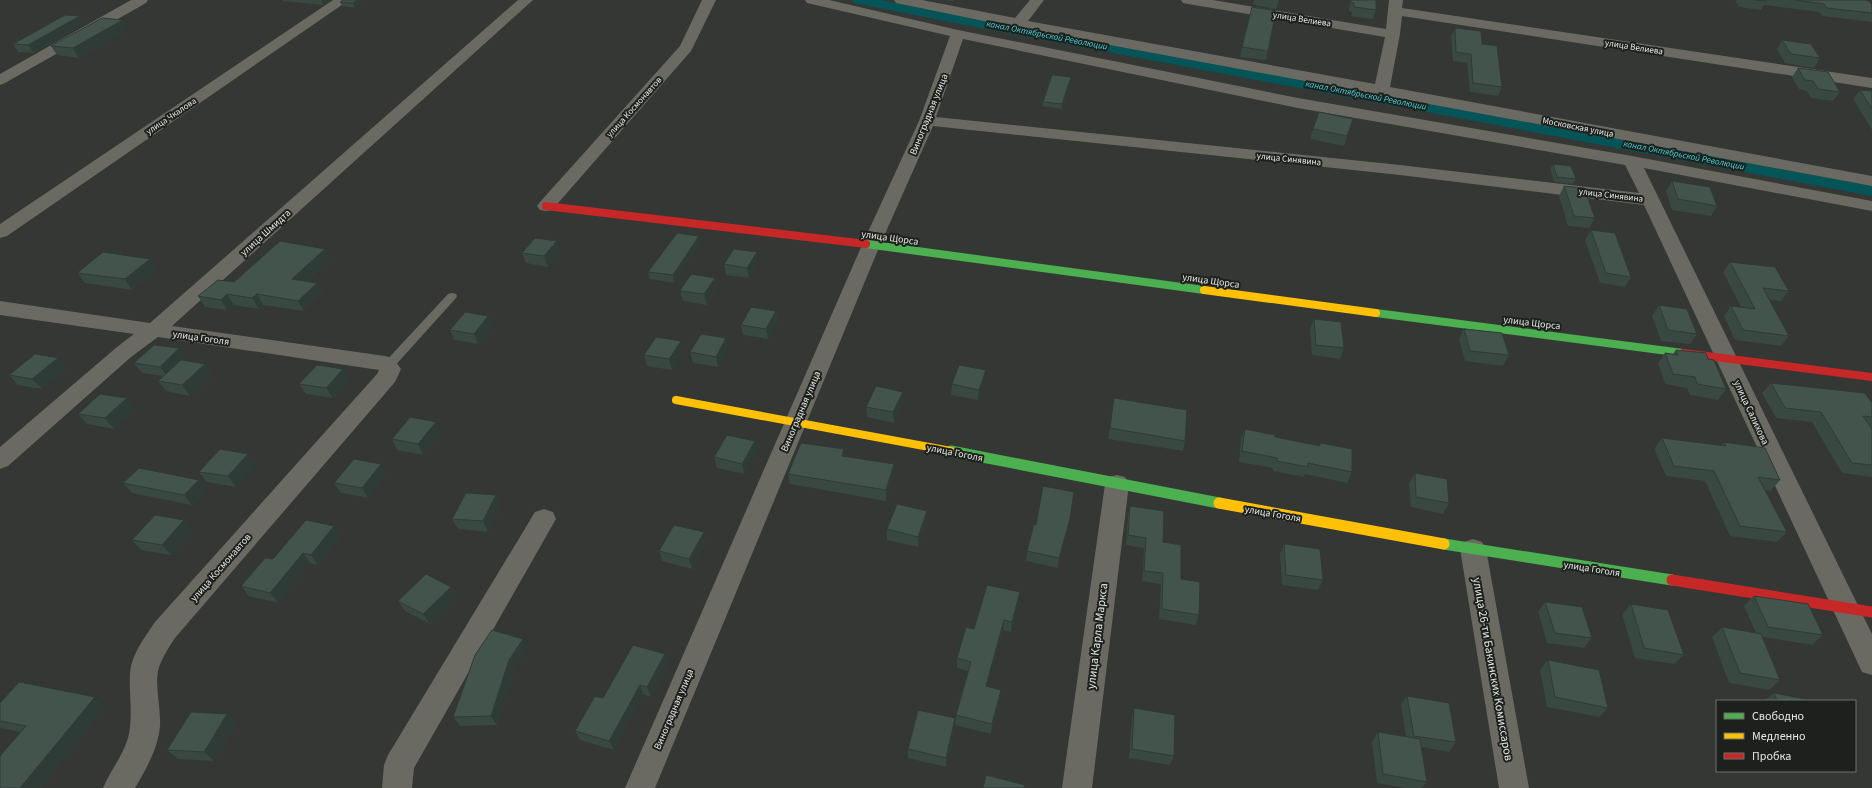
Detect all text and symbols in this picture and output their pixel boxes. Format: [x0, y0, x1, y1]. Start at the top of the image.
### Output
street label: улица Велиева [1272, 8, 1332, 30]
water label: канал Октябрьской Революции [985, 17, 1109, 54]
street label: улица Велиева [1604, 36, 1664, 58]
street label: Виноградная улица [906, 72, 952, 157]
street label: улица Космонавтов [604, 74, 665, 140]
water label: канал Октябрьской Революции [1304, 77, 1428, 114]
street label: улица Чкалова [143, 95, 199, 138]
street label: Московская улица [1541, 114, 1615, 141]
water label: канал Октябрьской Революции [1622, 137, 1746, 174]
street label: улица Синявина [1256, 150, 1322, 169]
street label: улица Синявина [1578, 185, 1644, 206]
street label: улица Шмидта [237, 206, 294, 259]
street label: улица Щорса [860, 227, 919, 249]
street label: улица Щорса [1181, 270, 1240, 292]
street label: улица Щорса [1502, 313, 1561, 333]
street label: улица Гоголя [172, 327, 230, 349]
street label: Виноградная улица [778, 369, 824, 454]
street label: улица Салихова [1730, 378, 1772, 447]
street label: улица Гоголя [925, 441, 984, 465]
street label: улица Гоголя [1243, 502, 1302, 526]
street label: улица Космонавтов [187, 531, 254, 605]
street label: улица Гоголя [1563, 558, 1621, 580]
street label: улица 26-ти Бакинских Комиссаров [1468, 576, 1517, 762]
street label: улица Карла Маркса [1083, 582, 1112, 690]
street label: Виноградная улица [651, 667, 697, 752]
legend [1716, 700, 1856, 772]
text: Свободно [1752, 708, 1804, 725]
text: Медленно [1752, 728, 1806, 745]
text: Пробка [1752, 748, 1791, 765]

